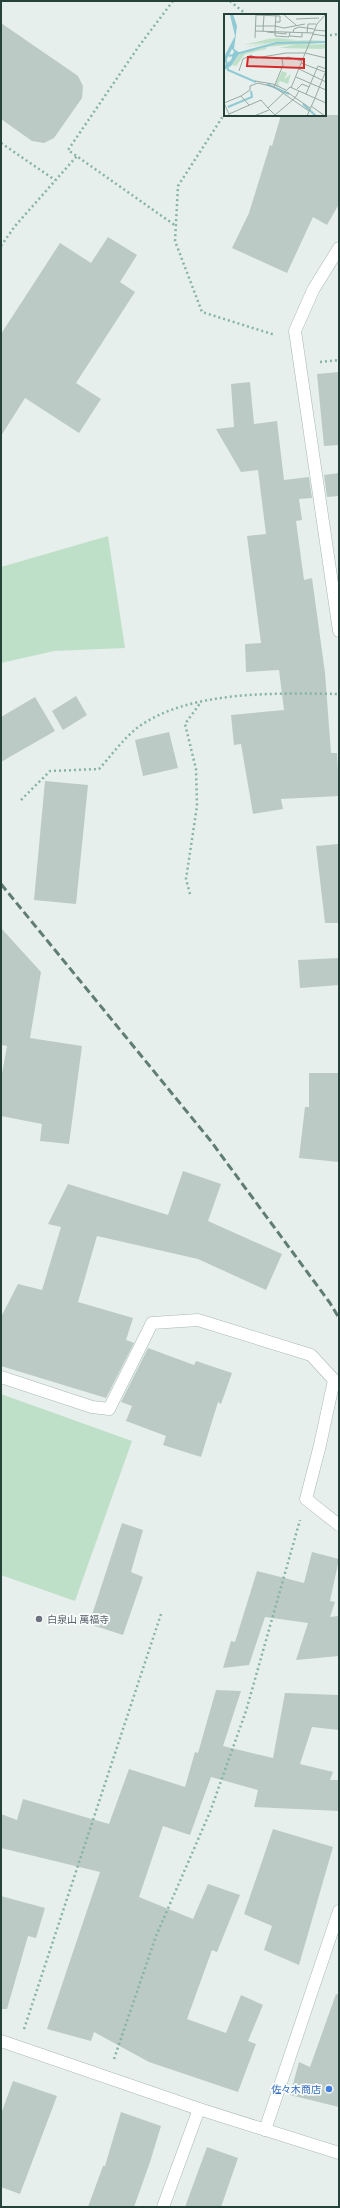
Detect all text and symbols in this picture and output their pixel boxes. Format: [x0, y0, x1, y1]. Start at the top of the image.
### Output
inset map [224, 14, 326, 116]
marker: 白泉山 萬福寺 [34, 1614, 44, 1624]
place label: 白泉山 萬福寺 [47, 1614, 109, 1625]
place label: 佐々木商店 [271, 2084, 321, 2095]
marker: 佐々木商店 [324, 2084, 334, 2094]

